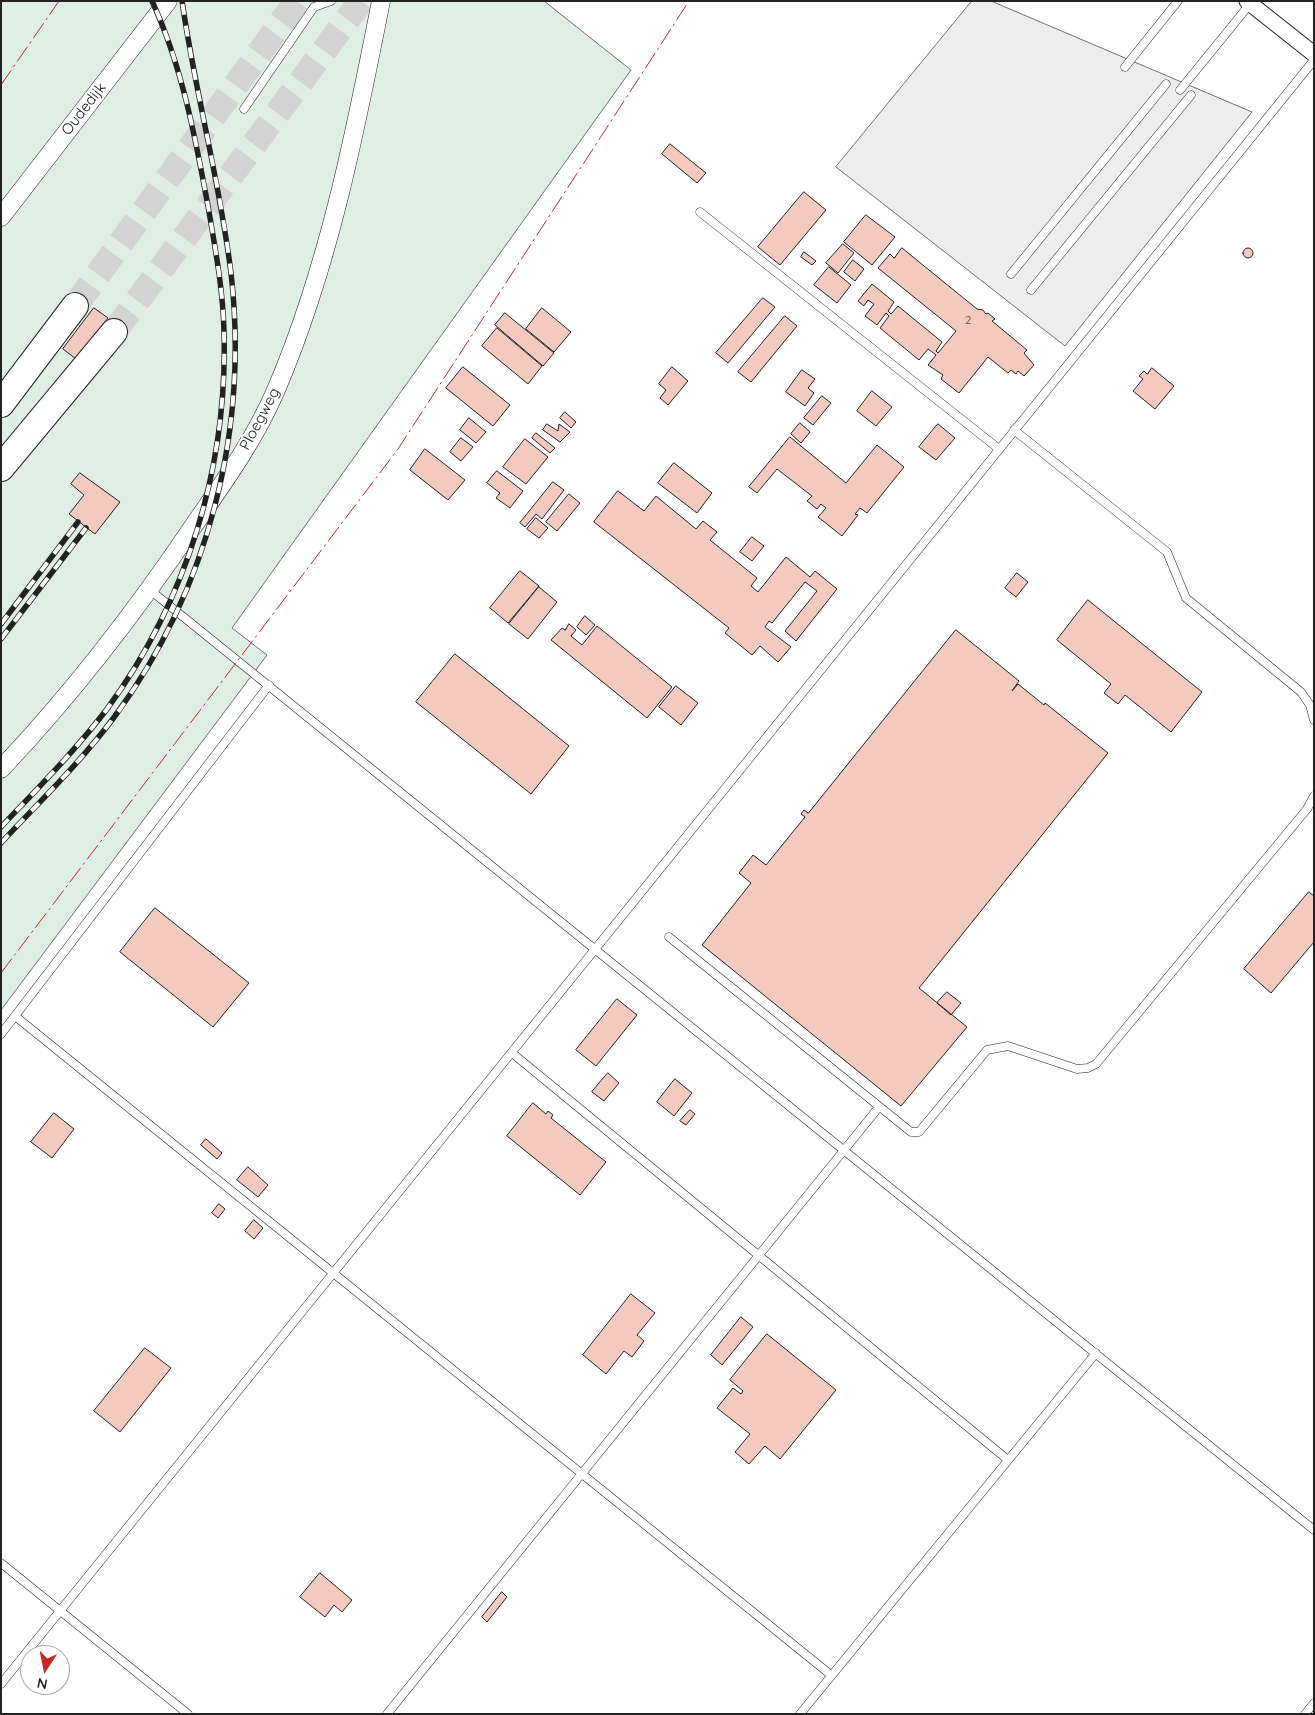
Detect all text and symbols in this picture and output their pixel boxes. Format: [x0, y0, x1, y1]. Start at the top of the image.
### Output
street label: Oudedijk [58, 79, 110, 139]
house number: 2 [965, 313, 971, 327]
street label: Ploegweg [236, 385, 284, 453]
north arrow [20, 1645, 70, 1695]
text: N [36, 1674, 49, 1694]

